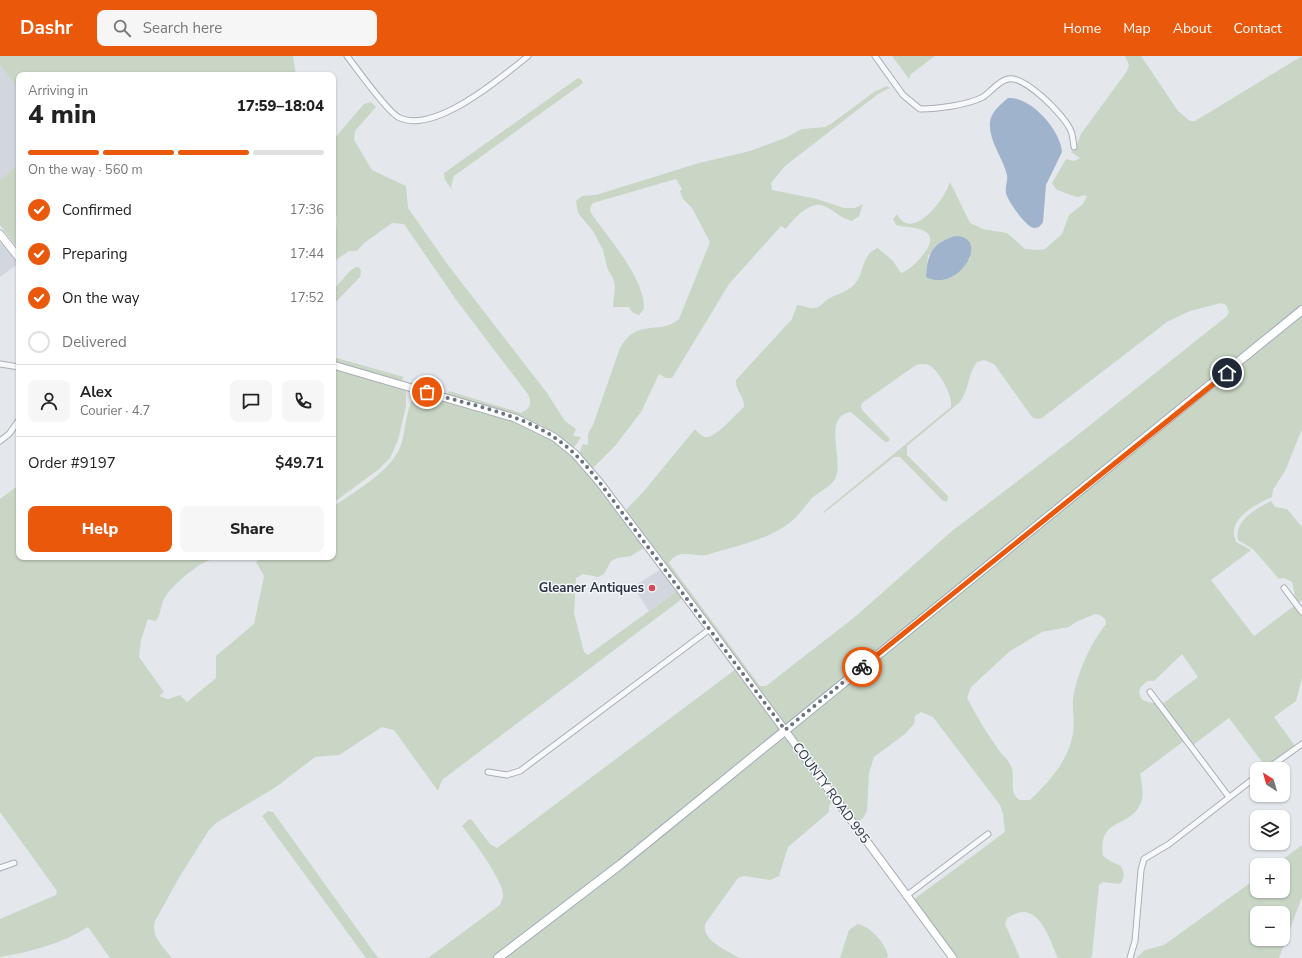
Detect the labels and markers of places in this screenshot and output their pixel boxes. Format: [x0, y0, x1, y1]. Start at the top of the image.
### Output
pin [1210, 356, 1244, 390]
pin [410, 375, 444, 409]
place label: Gleaner Antiques [539, 579, 644, 597]
marker: Gleaner Antiques [647, 583, 657, 593]

